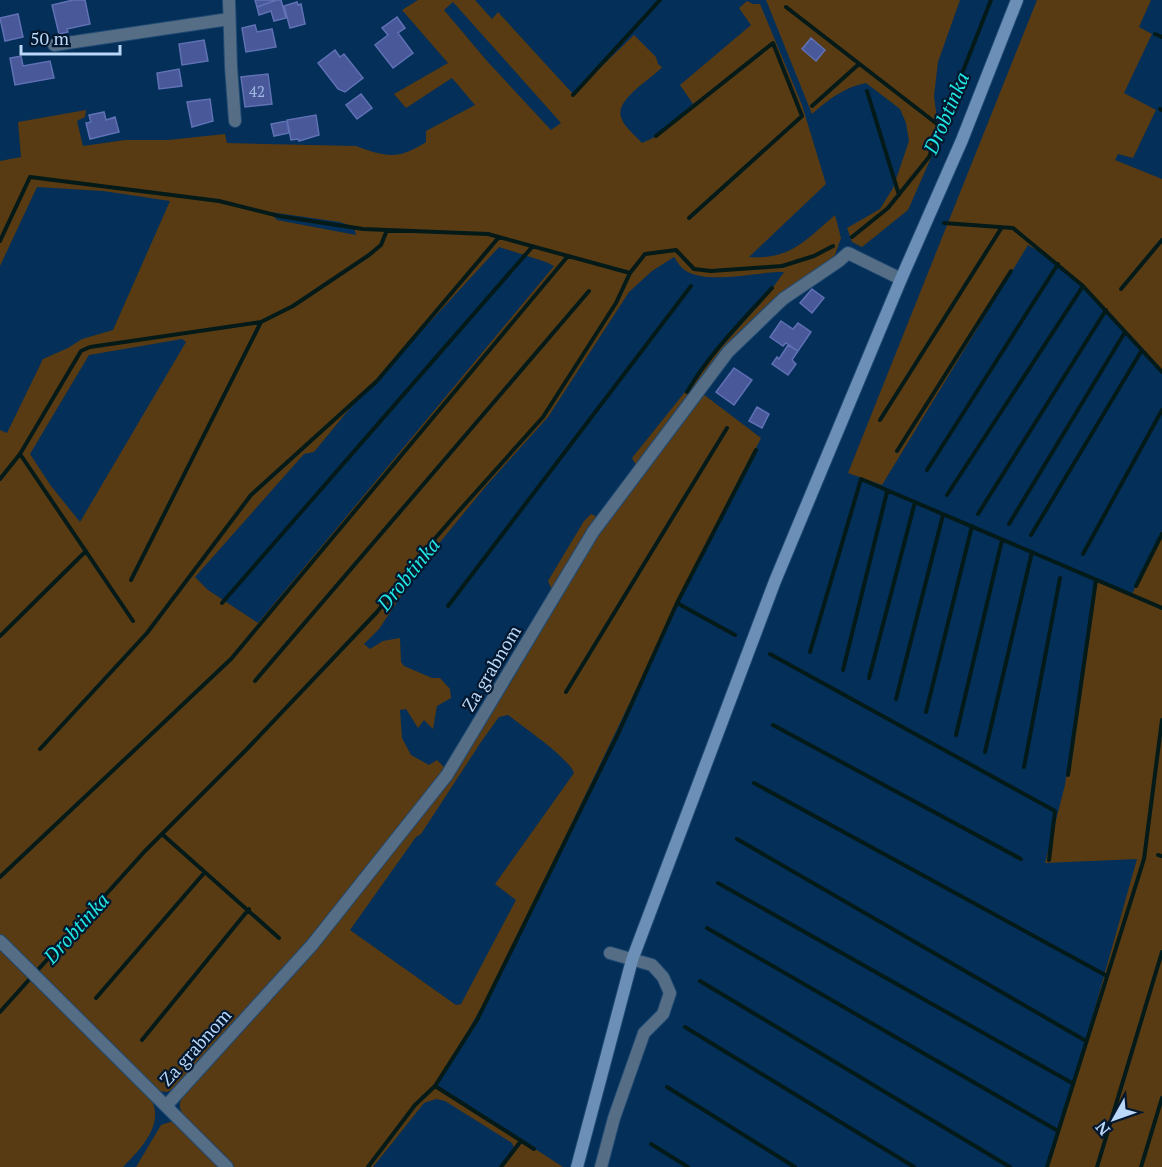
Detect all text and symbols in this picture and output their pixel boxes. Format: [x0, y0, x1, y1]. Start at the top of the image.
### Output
scale bar [21, 18, 120, 56]
text: 50 m [30, 26, 70, 50]
water label: Drobtinka [916, 68, 975, 159]
house number: 42 [249, 81, 265, 101]
water label: Drobtinka [370, 532, 446, 617]
street label: Za grabnom [456, 620, 526, 715]
water label: Drobtinka [36, 887, 115, 970]
street label: Za grabnom [154, 1003, 236, 1091]
north arrow [1084, 1089, 1144, 1149]
text: N [1090, 1117, 1115, 1140]

